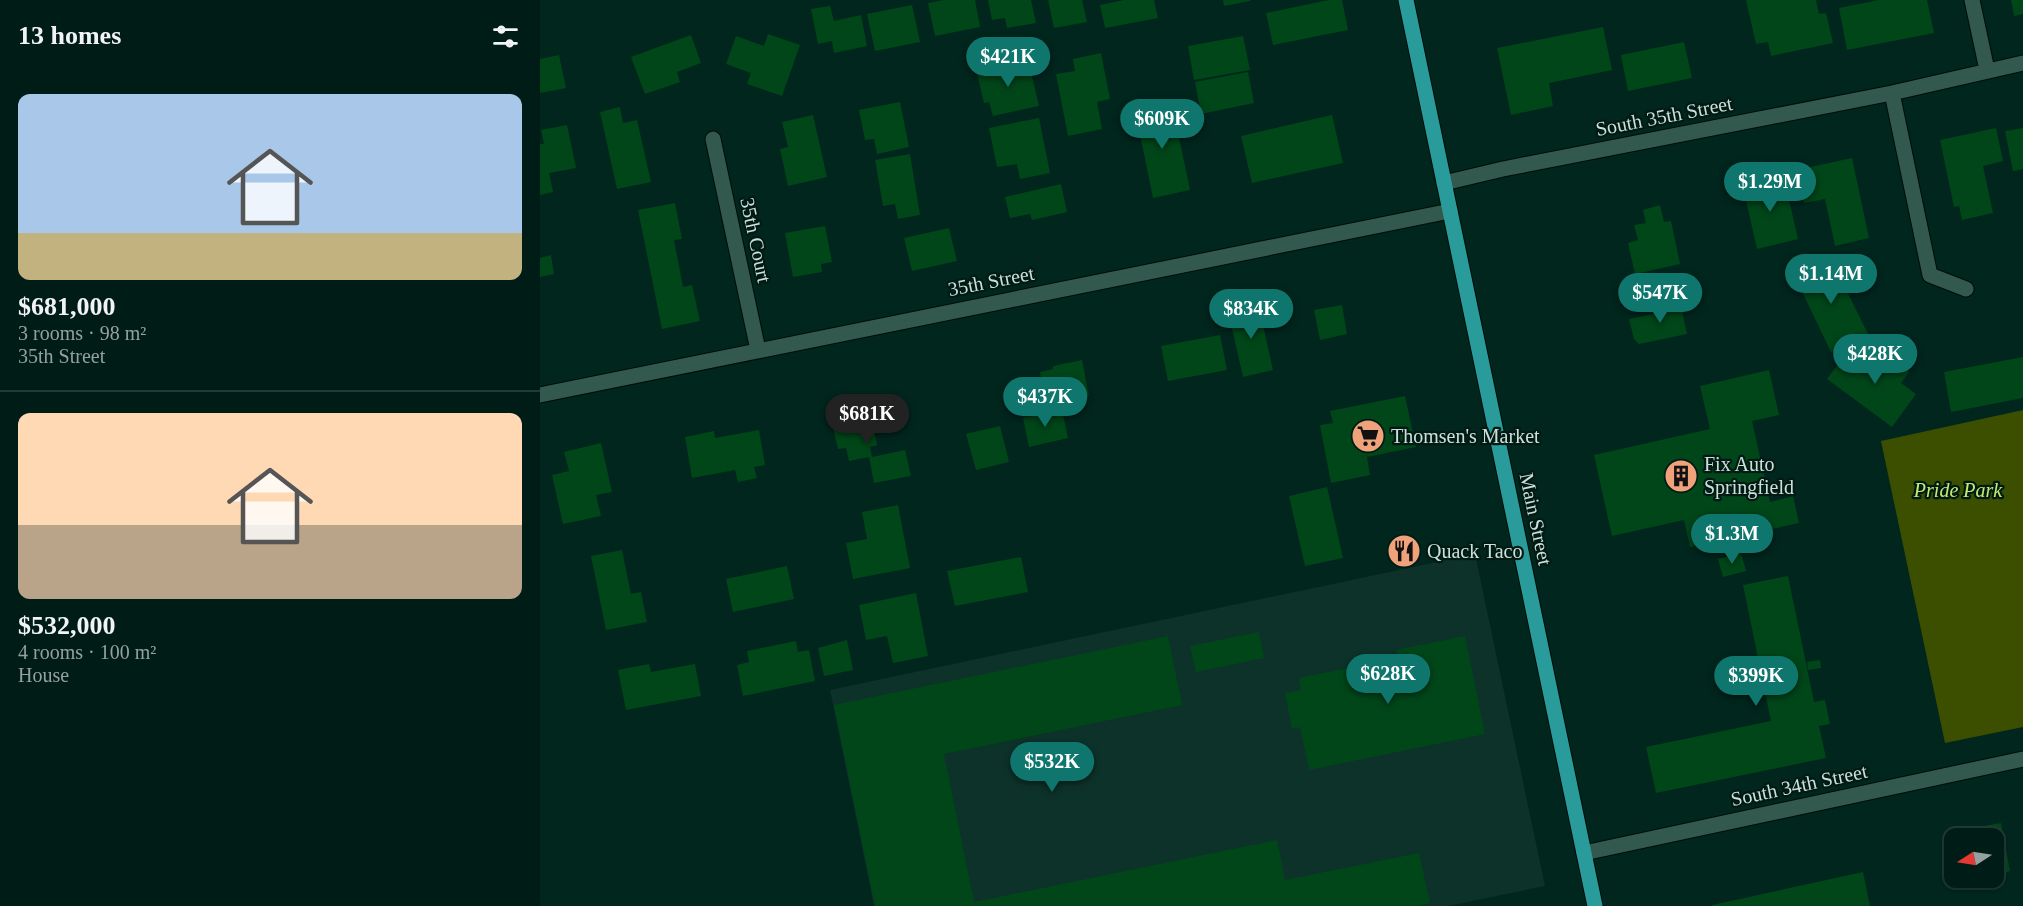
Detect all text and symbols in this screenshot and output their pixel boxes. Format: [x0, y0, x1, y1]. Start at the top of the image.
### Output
icon: filters [489, 20, 522, 53]
text: 13 homes [18, 21, 121, 50]
pin: $421K [966, 37, 1050, 88]
text: $421K [980, 45, 1036, 67]
street label: South 35th Street [1594, 92, 1735, 140]
pin: $609K [1120, 99, 1204, 150]
text: $609K [1134, 107, 1190, 129]
icon: home [216, 133, 324, 241]
pin: $1.29M [1721, 162, 1819, 213]
text: $1.29M [1738, 170, 1802, 192]
street label: 35th Court [736, 196, 776, 285]
pin: $1.14M [1782, 254, 1880, 305]
street label: 35th Street [946, 262, 1036, 300]
text: $1.14M [1799, 262, 1863, 284]
pin: $547K [1618, 273, 1702, 324]
text: $547K [1632, 281, 1688, 303]
pin: $834K [1209, 289, 1293, 340]
text: $681,000 [18, 292, 116, 321]
text: $834K [1223, 297, 1279, 319]
text: 3 rooms · 98 m² [18, 322, 146, 344]
pin: $428K [1833, 334, 1917, 385]
text: $428K [1847, 342, 1903, 364]
text: 35th Street [18, 345, 105, 367]
pin: $437K [1003, 377, 1087, 428]
text: $437K [1017, 385, 1073, 407]
pin: $681K [825, 394, 909, 445]
text: $681K [839, 402, 895, 424]
supermarket icon: Thomsen's Market [1350, 418, 1386, 454]
place label: Thomsen's Market [1391, 425, 1540, 447]
icon: home [216, 452, 324, 560]
place label: Fix Auto Springfield [1704, 453, 1794, 499]
building icon: Fix Auto Springfield [1663, 458, 1699, 494]
street label: Main Street [1515, 471, 1557, 568]
park label: Pride Park [1913, 479, 2003, 501]
pin: $1.3M [1690, 514, 1774, 565]
text: $1.3M [1705, 522, 1759, 544]
restaurant icon: Quack Taco [1386, 533, 1422, 569]
place label: Quack Taco [1427, 540, 1522, 562]
text: $532,000 [18, 611, 116, 640]
text: 4 rooms · 100 m² [18, 641, 156, 663]
pin: $628K [1346, 654, 1430, 705]
pin: $399K [1714, 656, 1798, 707]
text: $628K [1360, 662, 1416, 684]
text: House [18, 664, 69, 686]
text: $399K [1728, 664, 1784, 686]
pin: $532K [1010, 742, 1094, 793]
text: $532K [1024, 750, 1080, 772]
street label: South 34th Street [1729, 760, 1870, 810]
north arrow [1944, 828, 2004, 888]
map controls [1944, 828, 2004, 888]

